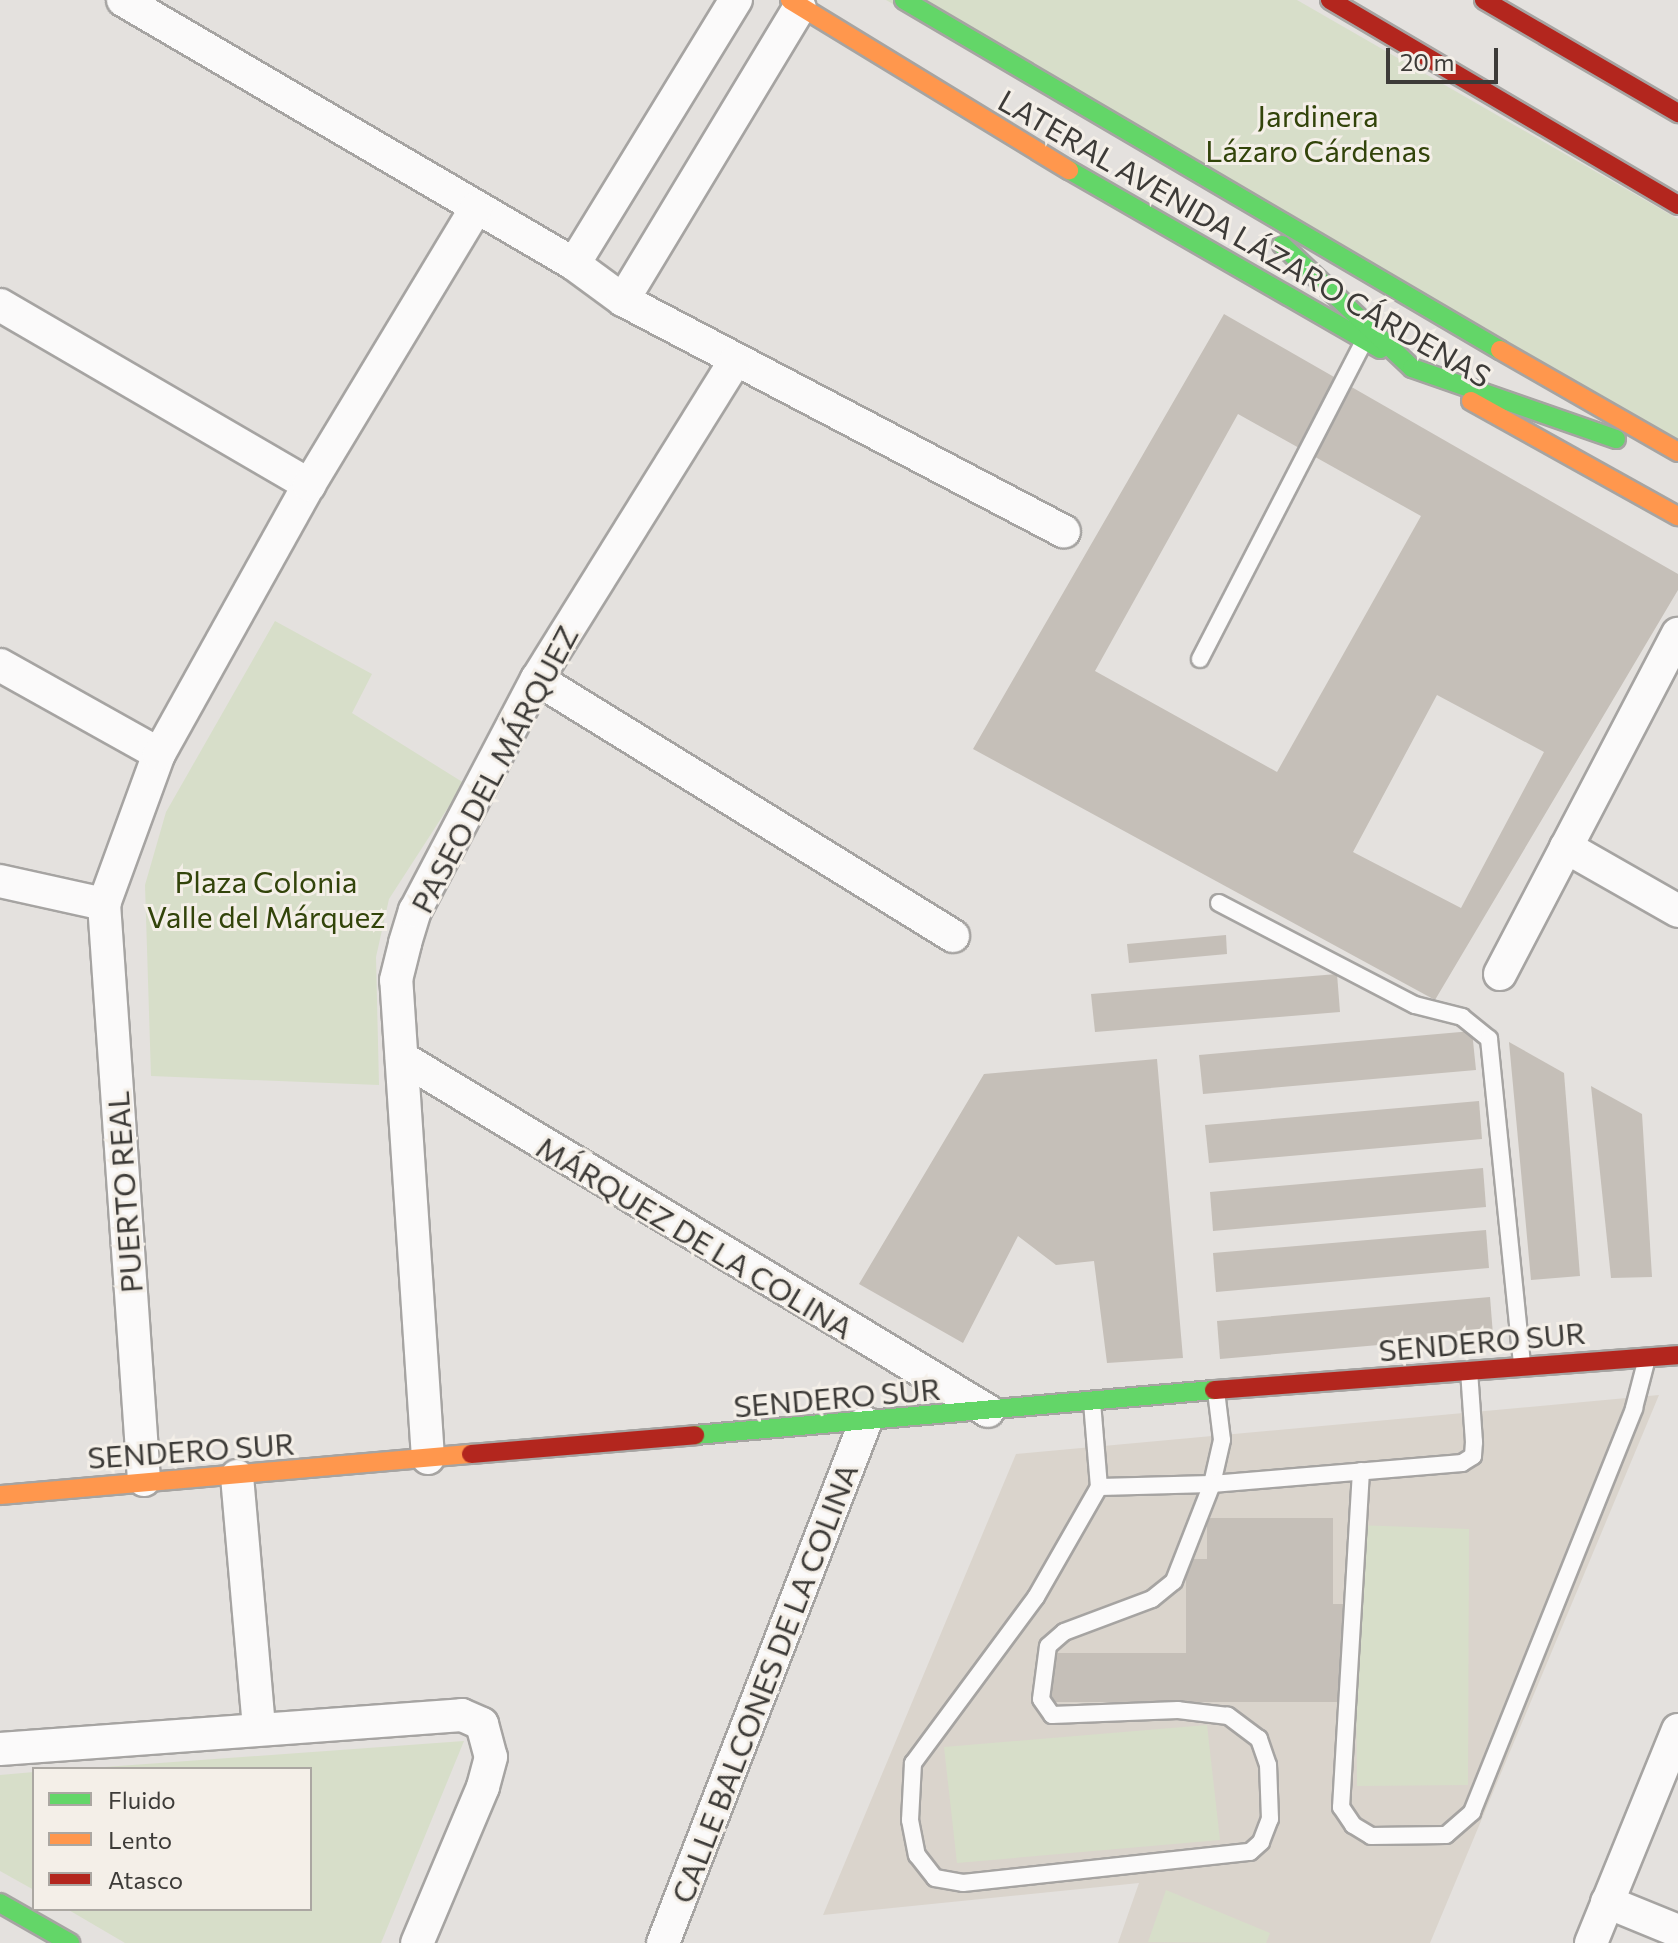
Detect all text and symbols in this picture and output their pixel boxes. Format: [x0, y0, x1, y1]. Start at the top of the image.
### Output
scale bar [1390, 32, 1502, 82]
text: 20 m [1400, 47, 1454, 76]
street label: LATERAL AVENIDA LÁZARO CÁRDENAS [992, 82, 1498, 394]
park label: Jardinera Lázaro Cárdenas [1205, 97, 1431, 168]
street label: PASEO DEL MÁRQUEZ [403, 619, 585, 919]
park label: Plaza Colonia Valle del Márquez [147, 863, 385, 934]
street label: PUERTO REAL [99, 1090, 149, 1294]
street label: MÁRQUEZ DE LA COLINA [530, 1128, 860, 1346]
street label: SENDERO SUR [1377, 1314, 1587, 1368]
street label: SENDERO SUR [732, 1370, 942, 1424]
street label: SENDERO SUR [86, 1425, 296, 1475]
street label: CALLE BALCONES DE LA COLINA [663, 1458, 865, 1908]
legend [32, 1767, 312, 1911]
text: Fluido [108, 1785, 176, 1814]
text: Lento [108, 1825, 172, 1854]
text: Atasco [108, 1865, 183, 1894]

